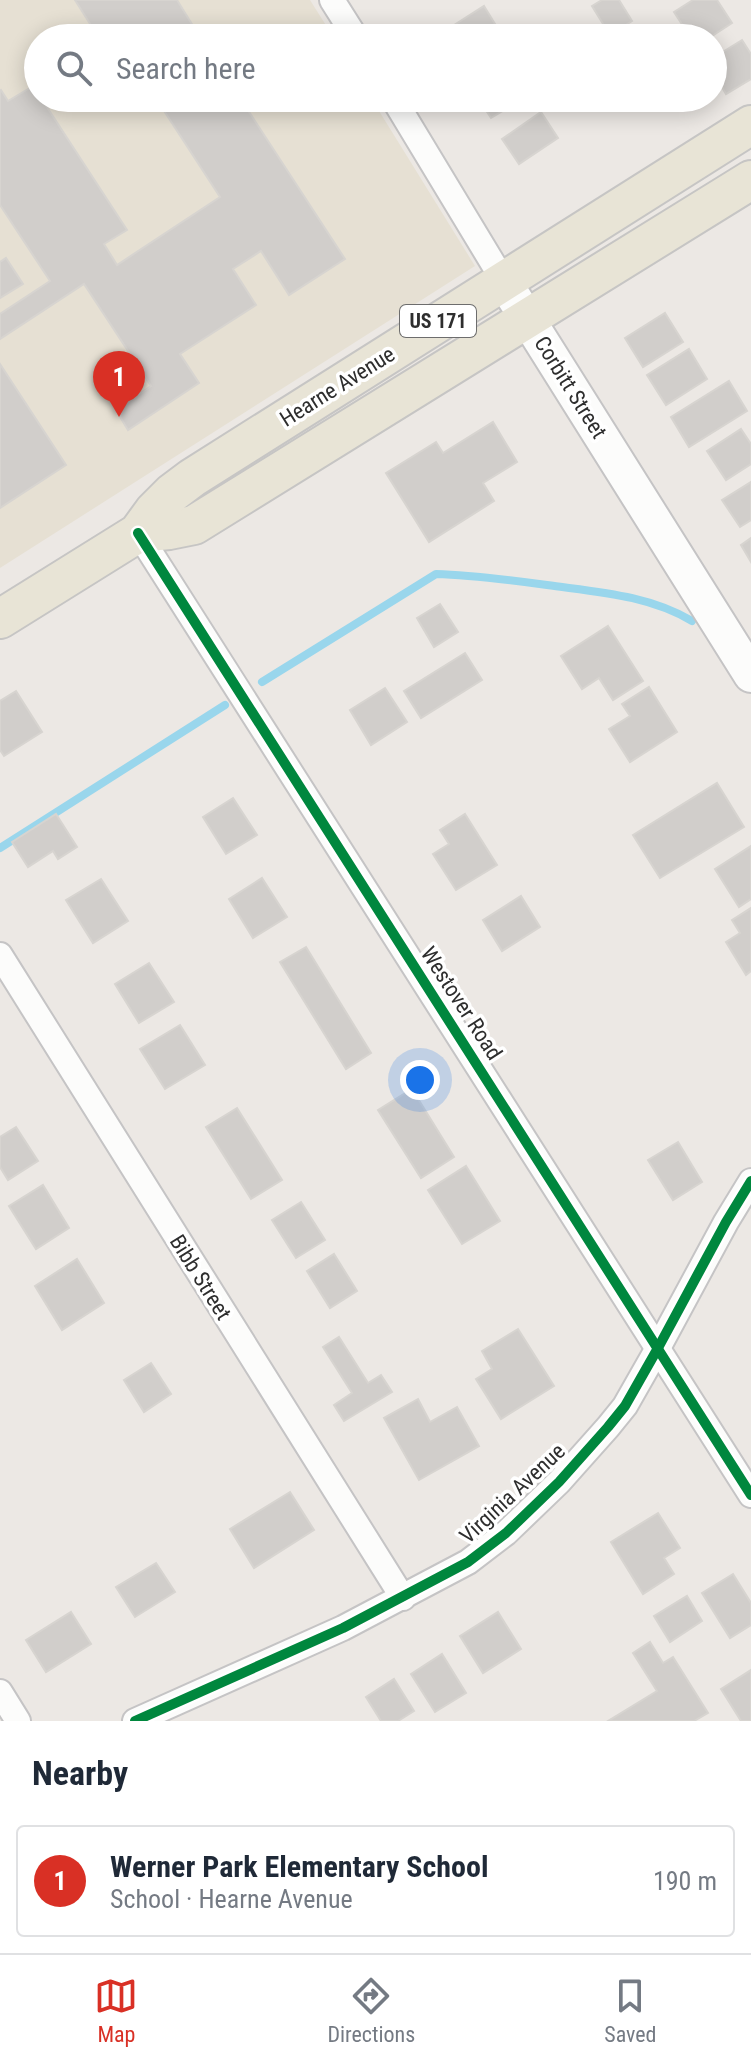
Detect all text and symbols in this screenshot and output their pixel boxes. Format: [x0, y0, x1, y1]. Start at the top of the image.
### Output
search box [24, 24, 727, 112]
icon: search [52, 46, 96, 90]
text: Search here [116, 51, 256, 86]
road number: US 171 [400, 305, 476, 337]
street label: Corbitt Street [529, 332, 612, 443]
street label: Hearne Avenue [275, 341, 399, 432]
pin: 1 [93, 351, 145, 417]
street label: Westover Road [416, 942, 507, 1064]
your location [400, 1060, 440, 1100]
street label: Bibb Street [165, 1230, 236, 1324]
street label: Virginia Avenue [455, 1438, 570, 1548]
text: Nearby [32, 1753, 128, 1793]
text: Werner Park Elementary School [110, 1849, 488, 1884]
text: 1 [53, 1866, 67, 1896]
text: 190 m [653, 1866, 717, 1896]
text: School · Hearne Avenue [110, 1884, 353, 1914]
tab: Map [94, 1974, 138, 2047]
tab: Directions [327, 1974, 415, 2047]
tab: Saved [604, 1974, 657, 2047]

